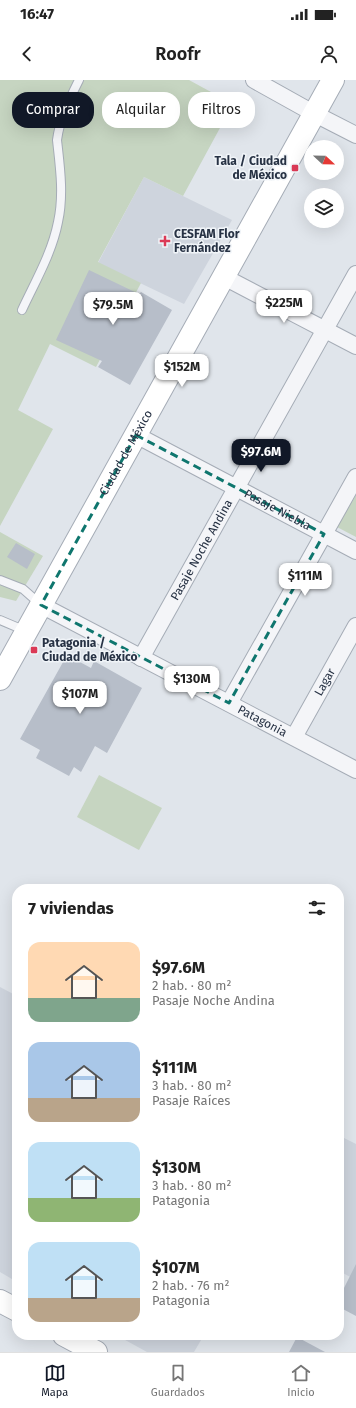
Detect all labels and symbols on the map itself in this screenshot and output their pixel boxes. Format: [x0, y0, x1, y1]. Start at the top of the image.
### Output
north arrow [304, 140, 344, 180]
place label: Tala / Ciudad de México [215, 154, 287, 182]
marker: Tala / Ciudad de México [290, 163, 300, 173]
place label: CESFAM Flor Fernández [174, 227, 240, 255]
marker: CESFAM Flor Fernández [159, 235, 171, 247]
pin: $225M [256, 290, 312, 324]
pin: $79.5M [80, 292, 146, 326]
pin: $152M [154, 354, 210, 388]
street label: Ciudad de México [96, 407, 155, 498]
pin: $97.6M [228, 439, 294, 473]
street label: Pasaje Niebla [242, 486, 313, 533]
street label: Pasaje Noche Andina [168, 497, 235, 603]
pin: $111M [277, 563, 333, 597]
place label: Patagonia / Ciudad de México [42, 636, 138, 664]
marker: Patagonia / Ciudad de México [29, 645, 39, 655]
street label: Lagar [311, 665, 338, 698]
pin: $130M [164, 666, 220, 700]
pin: $107M [52, 681, 108, 715]
street label: Patagonia [235, 702, 289, 740]

